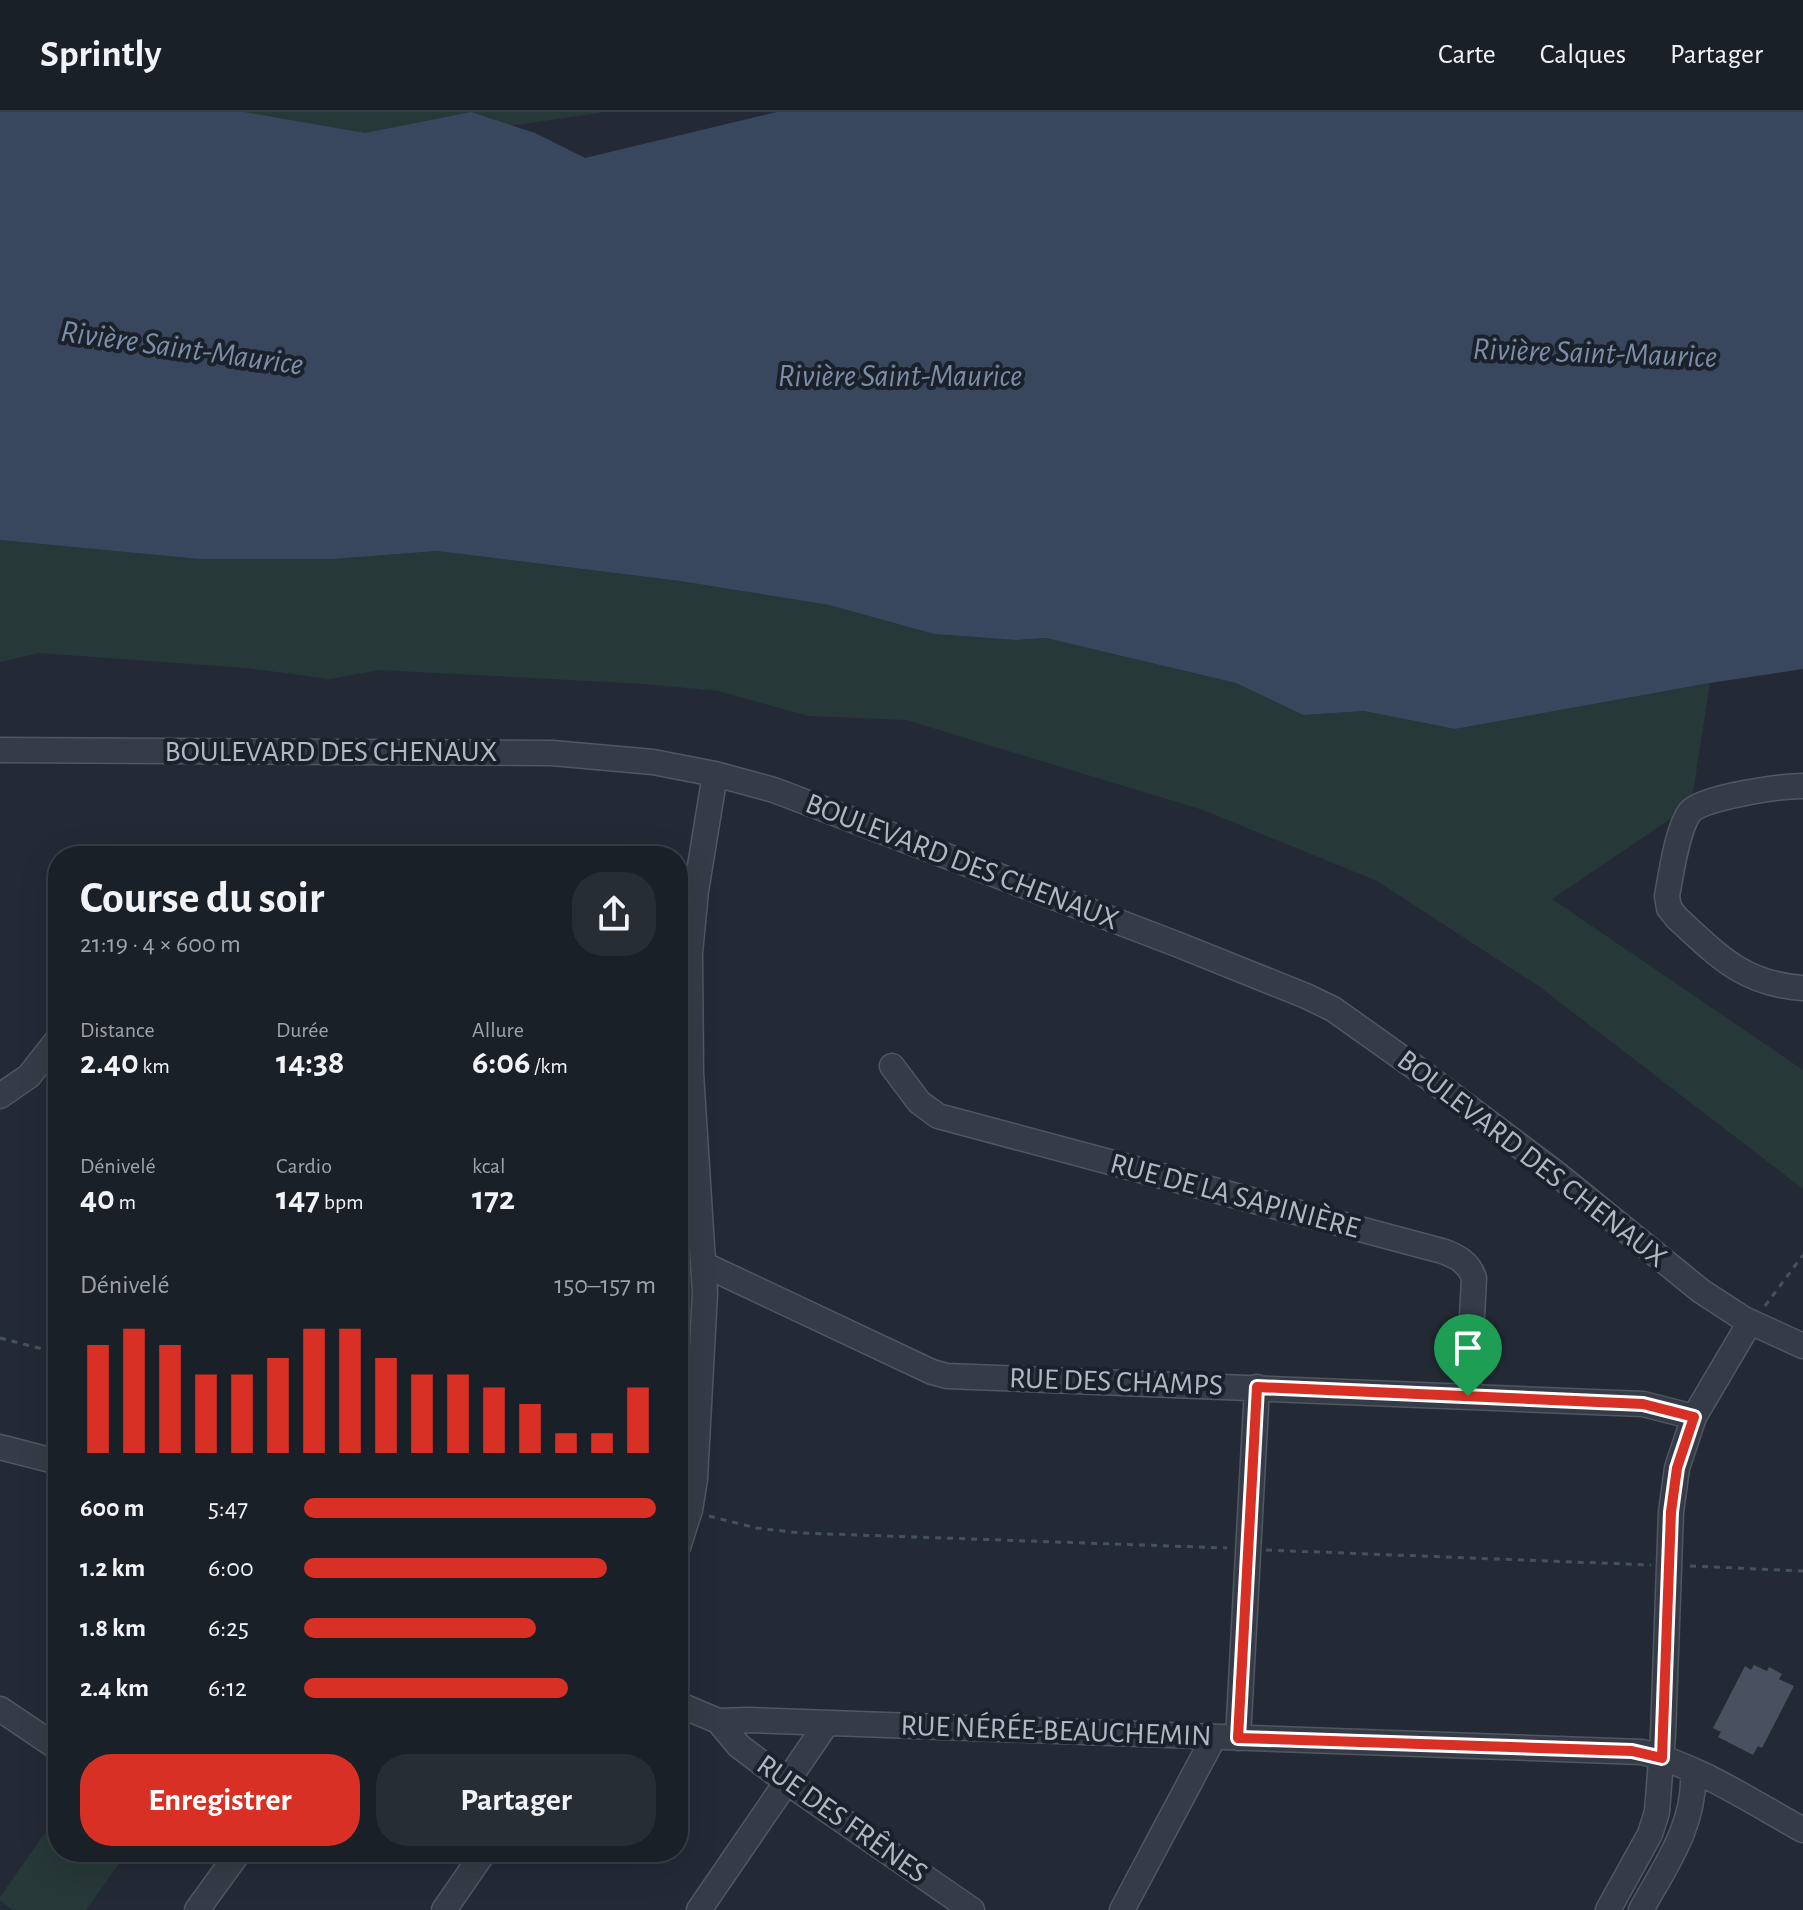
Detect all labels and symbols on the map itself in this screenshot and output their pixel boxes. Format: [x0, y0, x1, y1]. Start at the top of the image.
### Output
water label: Rivière Saint-Maurice [59, 315, 305, 381]
water label: Rivière Saint-Maurice [1472, 333, 1718, 373]
water label: Rivière Saint-Maurice [778, 360, 1022, 392]
street label: BOULEVARD DES CHENAUX [165, 737, 497, 767]
street label: BOULEVARD DES CHENAUX [801, 788, 1123, 936]
street label: BOULEVARD DES CHENAUX [1392, 1045, 1672, 1273]
street label: RUE DE LA SAPINIÈRE [1107, 1146, 1364, 1244]
pin [1434, 1314, 1502, 1396]
street label: RUE DES CHAMPS [1008, 1363, 1224, 1401]
street label: RUE NÉRÉE-BEAUCHEMIN [900, 1709, 1212, 1751]
street label: RUE DES FRÊNES [751, 1748, 934, 1889]

